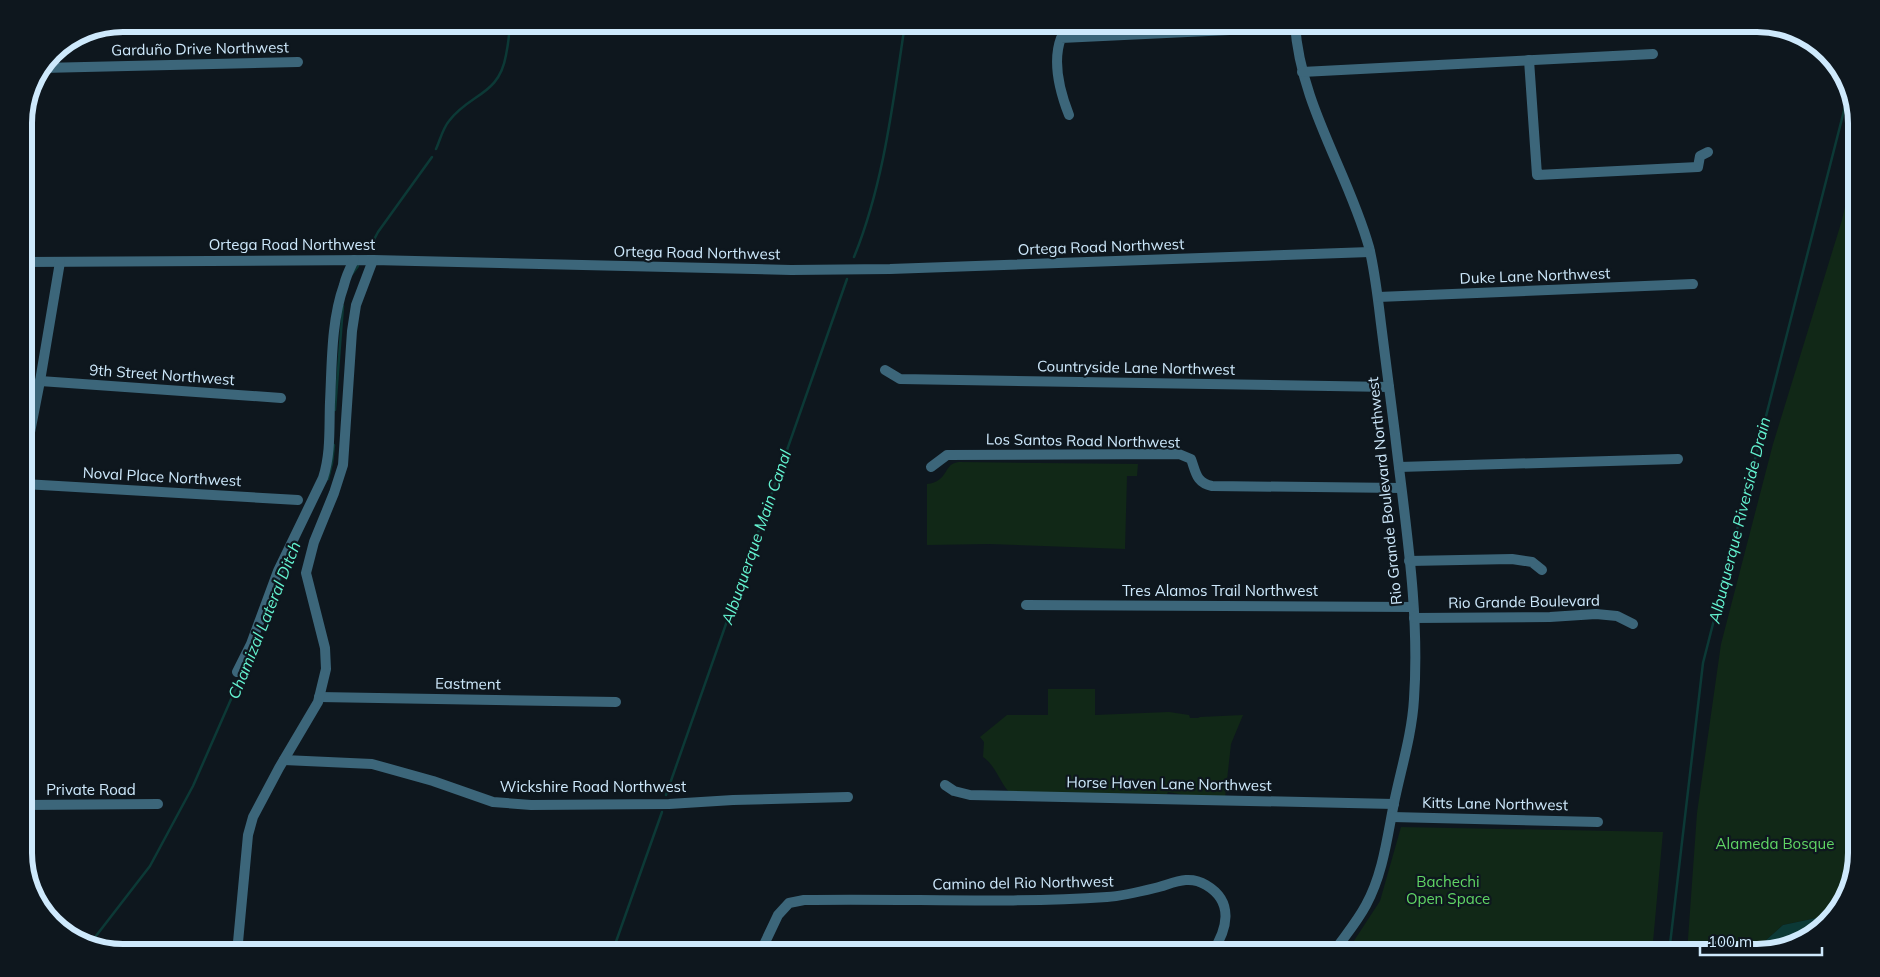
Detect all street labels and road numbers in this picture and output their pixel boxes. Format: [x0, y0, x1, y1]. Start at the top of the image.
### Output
street label: Garduño Drive Northwest [111, 37, 289, 60]
street label: Ortega Road Northwest [1017, 234, 1185, 259]
street label: Ortega Road Northwest [209, 235, 375, 254]
street label: Ortega Road Northwest [614, 242, 781, 263]
street label: Duke Lane Northwest [1459, 263, 1611, 288]
street label: Countryside Lane Northwest [1037, 356, 1235, 379]
street label: 9th Street Northwest [89, 360, 235, 389]
street label: Rio Grande Boulevard Northwest [1363, 376, 1406, 606]
street label: Los Santos Road Northwest [986, 429, 1180, 452]
street label: Noval Place Northwest [82, 463, 242, 490]
street label: Tres Alamos Trail Northwest [1122, 581, 1318, 600]
street label: Rio Grande Boulevard [1448, 591, 1600, 612]
street label: Eastment [435, 673, 501, 694]
street label: Horse Haven Lane Northwest [1066, 772, 1272, 795]
street label: Wickshire Road Northwest [500, 777, 686, 796]
street label: Private Road [46, 780, 136, 799]
street label: Kitts Lane Northwest [1422, 793, 1568, 814]
street label: Camino del Rio Northwest [932, 871, 1114, 894]

